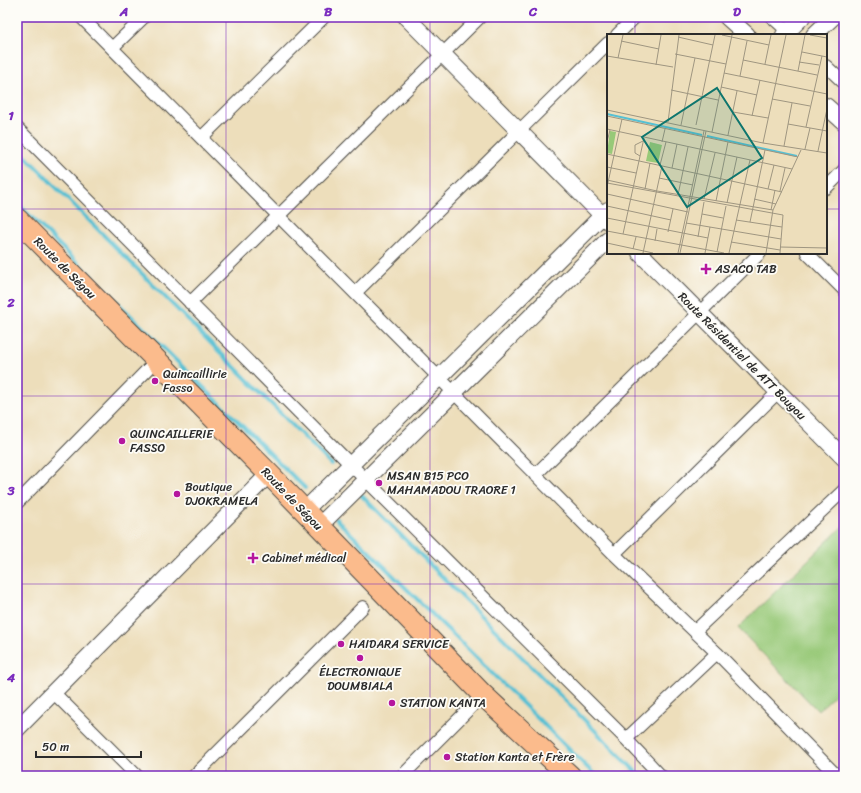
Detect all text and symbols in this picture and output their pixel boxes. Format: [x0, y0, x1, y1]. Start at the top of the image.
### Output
text: A [119, 0, 128, 23]
text: B [324, 0, 333, 23]
text: C [528, 0, 538, 23]
text: D [733, 0, 741, 23]
inset map [607, 34, 827, 254]
text: 1 [8, 104, 14, 127]
street label: Route de Ségou [28, 231, 102, 305]
place label: ASACO TAB [714, 258, 777, 280]
marker: ASACO TAB [700, 263, 712, 275]
street label: Route Résidentiel de ATT Bougou [672, 286, 812, 426]
text: 2 [6, 291, 15, 314]
place label: Quincaillirie Fasso [163, 363, 227, 399]
marker: Quincaillirie Fasso [150, 376, 160, 386]
place label: QUINCAILLERIE FASSO [130, 423, 214, 459]
marker: QUINCAILLERIE FASSO [117, 436, 127, 446]
street label: Route de Ségou [256, 462, 329, 536]
place label: MSAN B15 PCO MAHAMADOU TRAORE 1 [387, 465, 516, 501]
place label: Boutique DJOKRAMELA [185, 476, 258, 512]
marker: MSAN B15 PCO MAHAMADOU TRAORE 1 [374, 478, 384, 488]
text: 3 [6, 479, 15, 502]
marker: Boutique DJOKRAMELA [172, 489, 182, 499]
place label: Cabinet médical [262, 547, 347, 569]
marker: Cabinet médical [247, 552, 259, 564]
place label: HAIDARA SERVICE [349, 633, 450, 655]
marker: HAIDARA SERVICE [336, 639, 346, 649]
marker: ÉLECTRONIQUE DOUMBIALA [355, 653, 365, 663]
place label: ÉLECTRONIQUE DOUMBIALA [319, 661, 402, 697]
text: 4 [6, 666, 16, 689]
place label: STATION KANTA [400, 692, 486, 714]
marker: STATION KANTA [387, 698, 397, 708]
scale bar [36, 733, 141, 759]
text: 50 m [42, 736, 69, 758]
place label: Station Kanta et Frère [455, 746, 575, 768]
marker: Station Kanta et Frère [442, 752, 452, 762]

